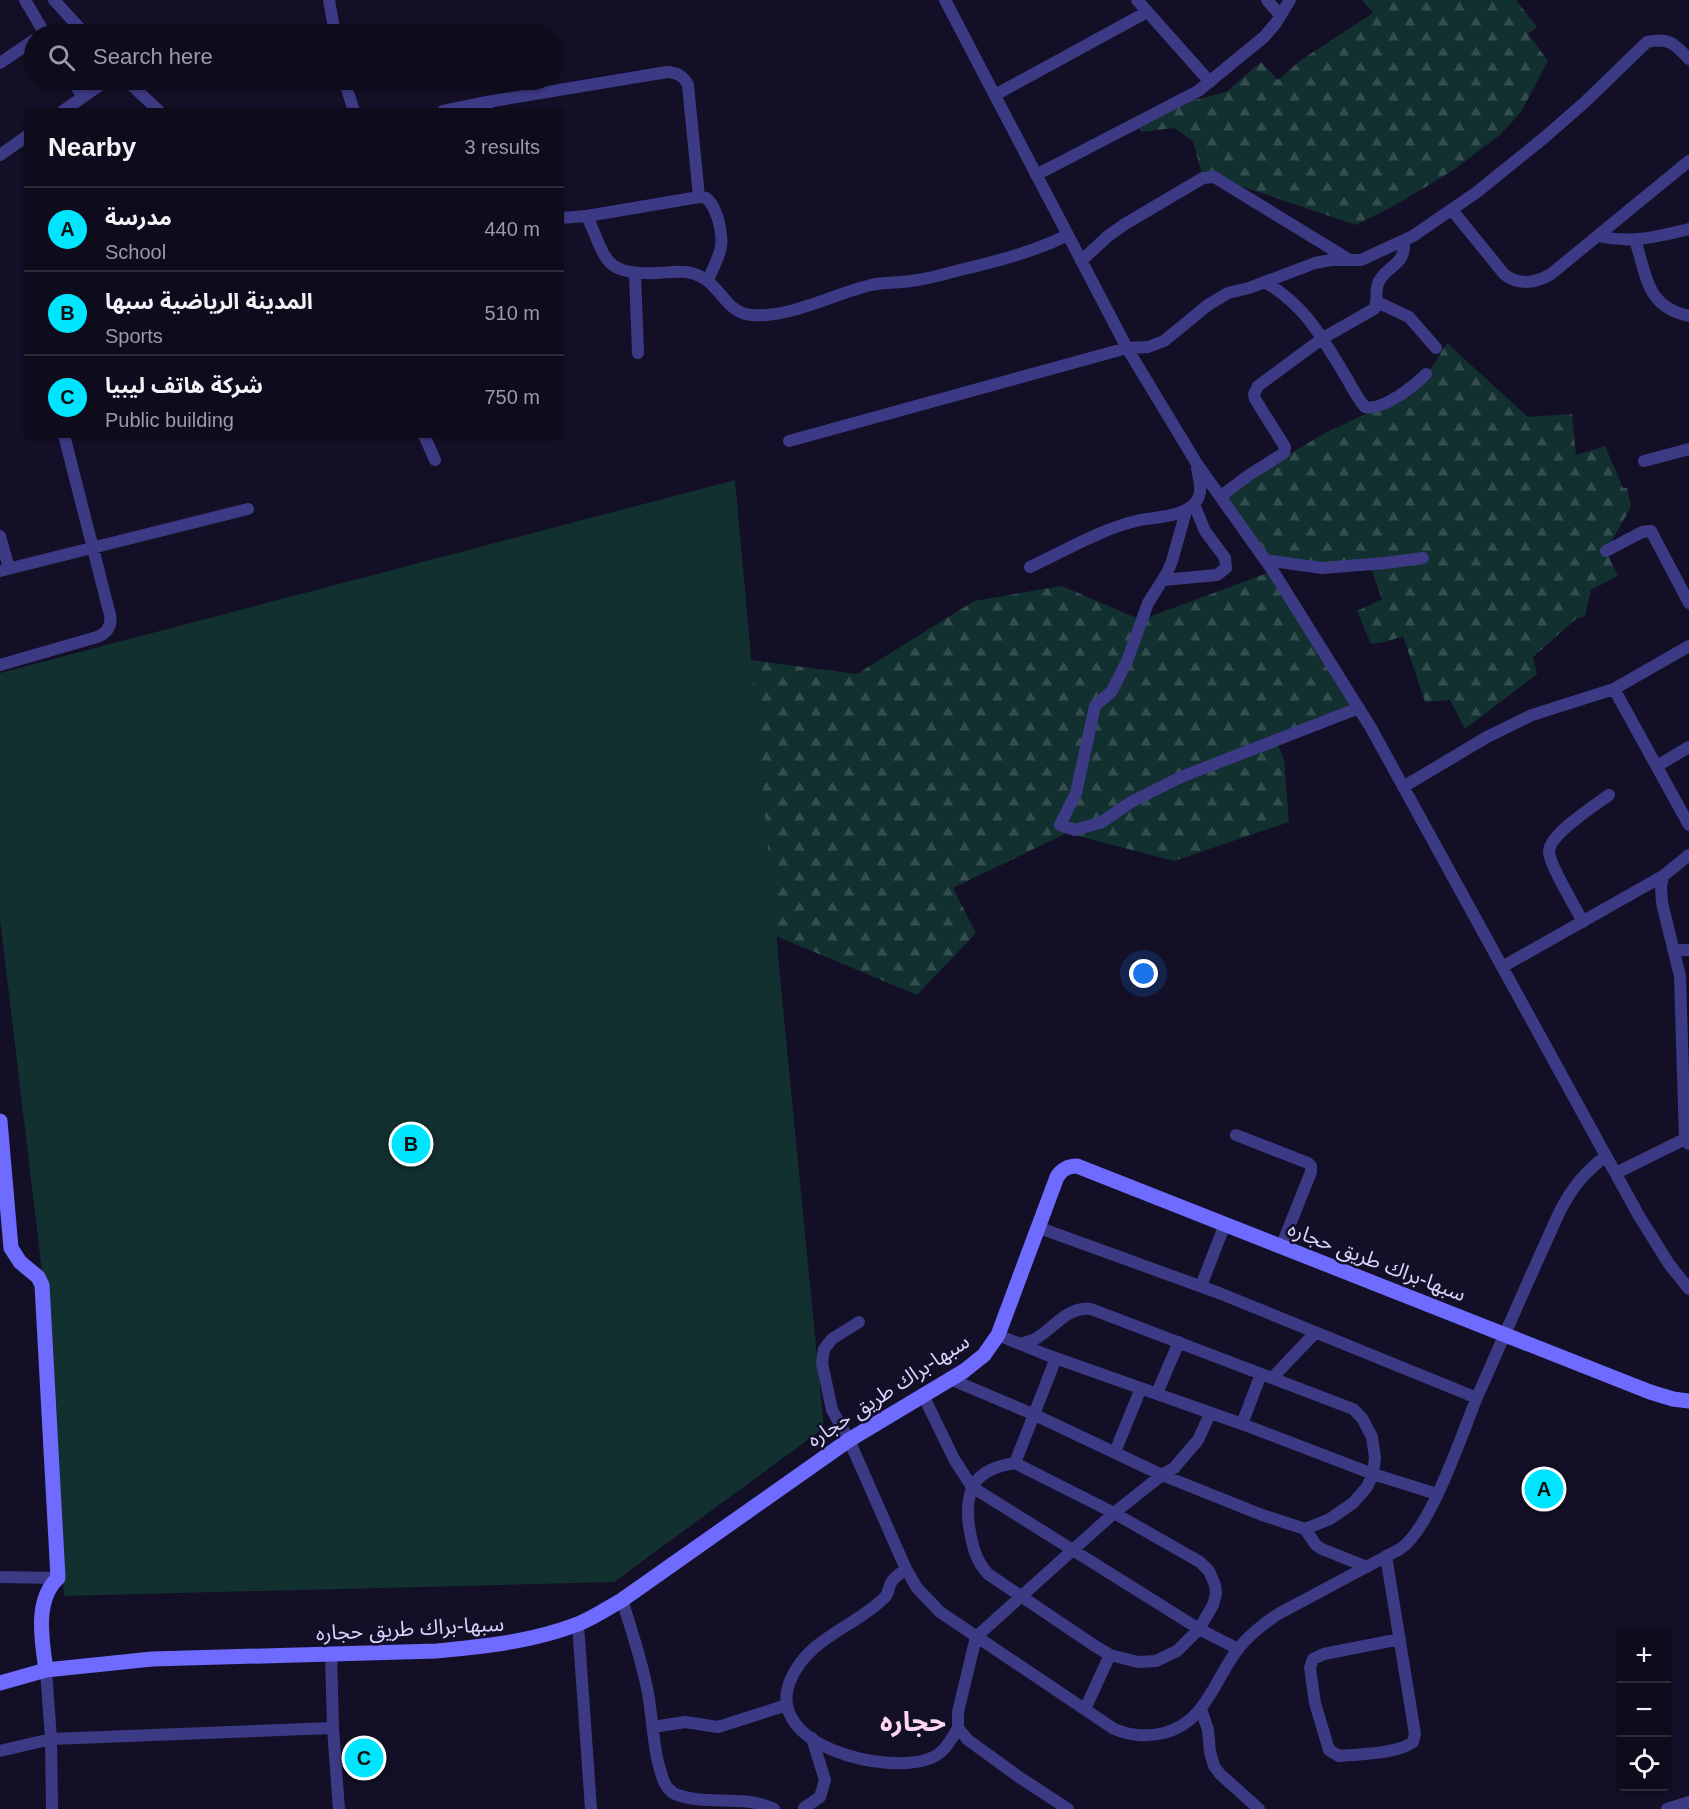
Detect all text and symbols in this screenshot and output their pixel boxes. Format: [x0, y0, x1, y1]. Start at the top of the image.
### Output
search box [24, 24, 564, 90]
icon: search [45, 41, 78, 74]
text: Search here [93, 44, 213, 69]
text: Nearby [48, 132, 136, 162]
text: 3 results [464, 136, 540, 158]
text: مدرسة [105, 205, 172, 230]
text: A [60, 218, 75, 240]
text: 440 m [484, 218, 540, 240]
text: School [105, 241, 166, 263]
text: المدينة الرياضية سبها [105, 289, 313, 314]
text: B [60, 302, 75, 324]
text: 510 m [484, 302, 540, 324]
text: Sports [105, 325, 163, 347]
text: شركة هاتف ليبيا [105, 373, 263, 398]
text: C [60, 386, 75, 408]
text: 750 m [484, 386, 540, 408]
text: Public building [105, 409, 234, 431]
your location [1129, 959, 1158, 988]
pin: B [392, 1122, 430, 1166]
street label: سبها-براك طريق حجاره [1284, 1216, 1469, 1307]
street label: سبها-براك طريق حجاره [803, 1329, 974, 1453]
pin: A [1524, 1466, 1564, 1512]
street label: سبها-براك طريق حجاره [315, 1612, 505, 1646]
map controls [1617, 1629, 1671, 1791]
button: + [1617, 1629, 1671, 1683]
button: − [1617, 1683, 1671, 1737]
district label: حجاره [880, 1707, 946, 1738]
pin: C [344, 1736, 384, 1780]
button: locate [1617, 1737, 1671, 1791]

